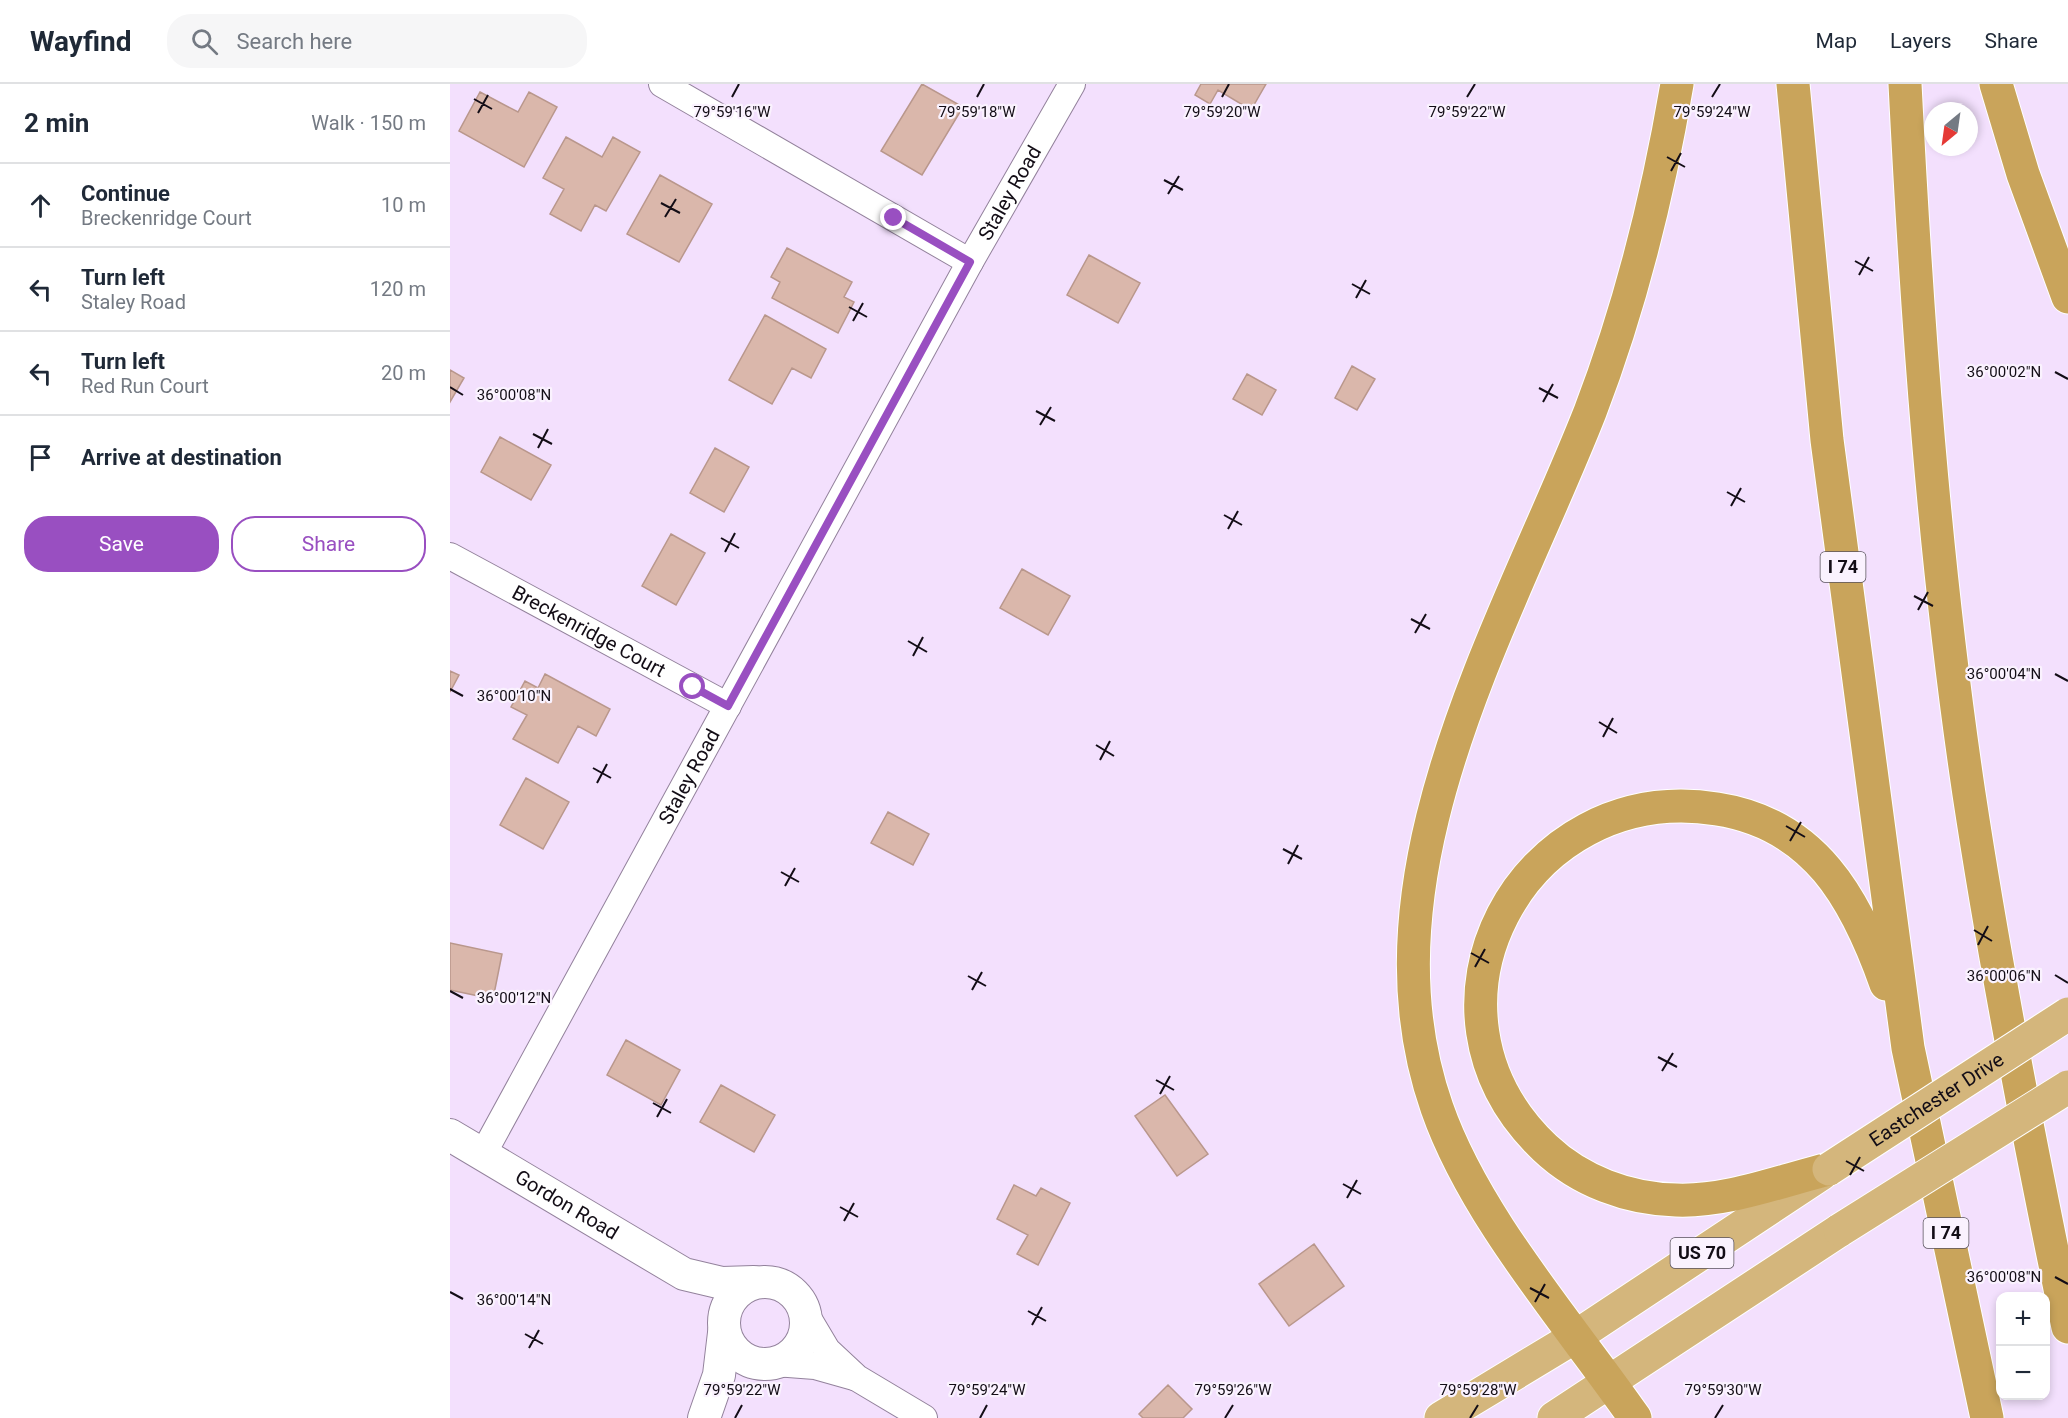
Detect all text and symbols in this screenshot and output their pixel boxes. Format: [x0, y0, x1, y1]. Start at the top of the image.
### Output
search box [167, 14, 587, 68]
text: Wayfind [30, 25, 131, 58]
icon: search [188, 25, 221, 58]
text: Search here [236, 29, 352, 54]
text: Map [1815, 29, 1857, 53]
text: Layers [1890, 29, 1951, 53]
text: Share [1984, 29, 2038, 53]
north arrow [1924, 102, 1978, 156]
text: 79°59'16"W [694, 103, 770, 121]
text: 79°59'18"W [939, 103, 1015, 121]
text: 79°59'20"W [1184, 103, 1260, 121]
text: 79°59'22"W [1429, 103, 1505, 121]
text: 79°59'24"W [1674, 103, 1750, 121]
text: 2 min [24, 108, 89, 138]
text: Walk · 150 m [311, 111, 426, 135]
street label: Staley Road [973, 141, 1046, 244]
text: Continue [81, 181, 170, 206]
icon: ahead [24, 189, 57, 222]
text: 10 m [381, 193, 426, 217]
route end [880, 204, 906, 230]
text: Breckenridge Court [81, 206, 252, 230]
text: Turn left [81, 265, 165, 290]
icon: left [24, 273, 57, 306]
text: 120 m [370, 277, 426, 301]
text: Staley Road [81, 290, 186, 314]
text: Turn left [81, 349, 165, 374]
icon: left [24, 357, 57, 390]
text: 20 m [381, 361, 426, 385]
text: 36°00'02"N [1967, 363, 2041, 381]
text: Red Run Court [81, 374, 209, 398]
text: 36°00'08"N [477, 386, 551, 404]
icon: arrive [24, 441, 57, 474]
text: Arrive at destination [81, 445, 282, 470]
button: Save [24, 516, 219, 572]
button: Share [231, 516, 426, 572]
road number: I 74 [1820, 552, 1866, 582]
street label: Breckenridge Court [508, 580, 670, 682]
text: 36°00'04"N [1967, 665, 2041, 683]
route start [679, 673, 705, 699]
text: 36°00'10"N [477, 687, 551, 705]
street label: Staley Road [653, 725, 725, 828]
text: 36°00'06"N [1967, 967, 2041, 985]
text: 36°00'12"N [477, 989, 551, 1007]
street label: Eastchester Drive [1865, 1047, 2008, 1152]
street label: Gordon Road [511, 1164, 623, 1244]
road number: I 74 [1924, 1218, 1968, 1248]
road number: US 70 [1670, 1238, 1734, 1268]
text: 36°00'08"N [1967, 1268, 2041, 1286]
text: 36°00'14"N [477, 1291, 551, 1309]
map controls [1996, 1292, 2050, 1400]
button: + [1996, 1292, 2050, 1346]
button: − [1996, 1346, 2050, 1400]
text: 79°59'22"W [704, 1381, 780, 1399]
text: 79°59'24"W [949, 1381, 1025, 1399]
text: 79°59'26"W [1195, 1381, 1271, 1399]
text: 79°59'28"W [1440, 1381, 1516, 1399]
text: 79°59'30"W [1685, 1381, 1761, 1399]

